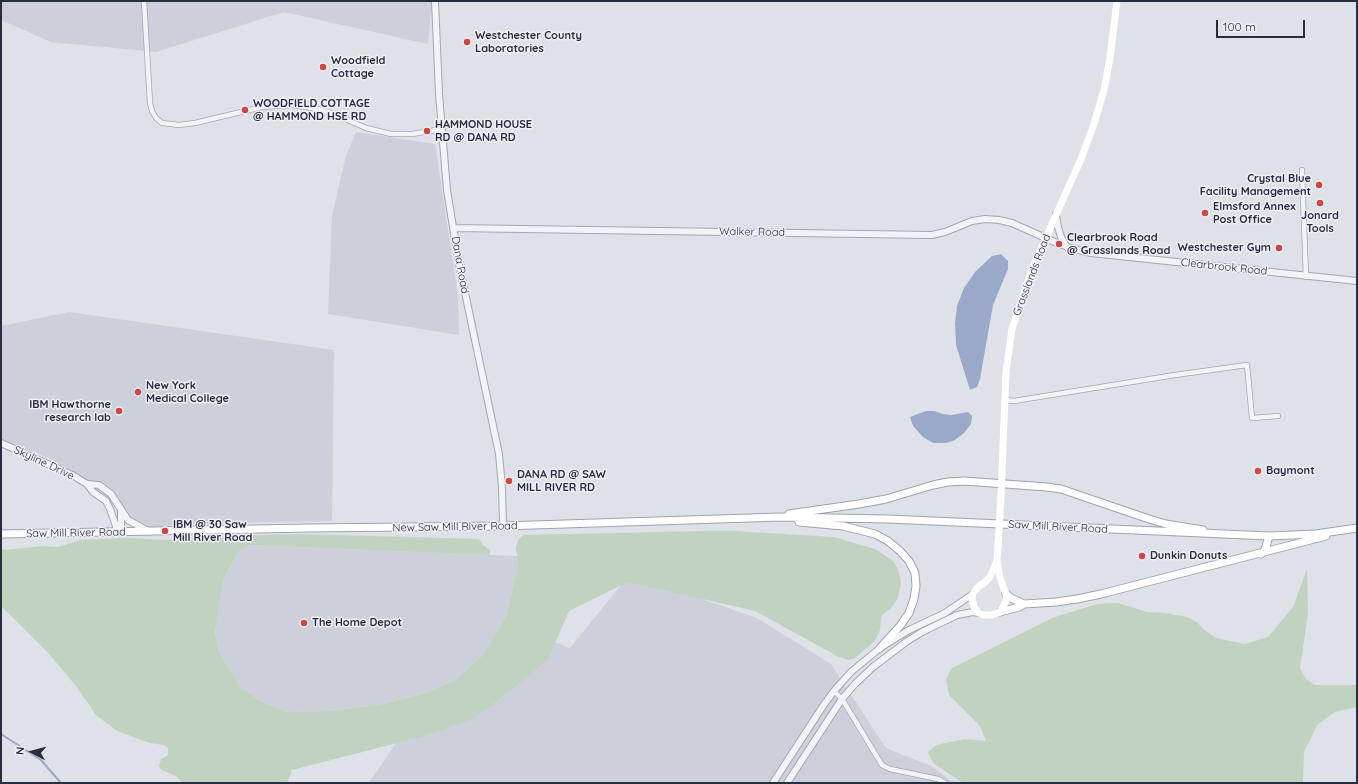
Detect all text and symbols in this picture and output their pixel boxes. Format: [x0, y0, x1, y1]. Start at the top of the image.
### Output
scale bar [1218, 12, 1307, 38]
text: 100 m [1223, 19, 1256, 34]
place label: Westchester County Laboratories [475, 29, 582, 55]
marker: Westchester County Laboratories [462, 37, 472, 47]
place label: Woodfield Cottage [331, 54, 386, 80]
marker: Woodfield Cottage [318, 62, 328, 72]
place label: WOODFIELD COTTAGE @ HAMMOND HSE RD [253, 97, 370, 123]
marker: WOODFIELD COTTAGE @ HAMMOND HSE RD [240, 105, 250, 115]
place label: HAMMOND HOUSE RD @ DANA RD [435, 118, 532, 144]
marker: HAMMOND HOUSE RD @ DANA RD [422, 126, 432, 136]
place label: Crystal Blue Facility Management [1200, 172, 1311, 198]
marker: Crystal Blue Facility Management [1314, 180, 1324, 190]
marker: Jonard Tools [1315, 198, 1325, 208]
place label: Elmsford Annex Post Office [1213, 200, 1296, 226]
marker: Elmsford Annex Post Office [1200, 208, 1210, 218]
place label: Jonard Tools [1301, 209, 1339, 235]
street label: Walker Road [719, 225, 785, 239]
place label: Clearbrook Road @ Grasslands Road [1067, 231, 1170, 257]
street label: Grasslands Road [1010, 232, 1054, 318]
street label: Dana Road [448, 235, 472, 295]
marker: Clearbrook Road @ Grasslands Road [1054, 239, 1064, 249]
place label: Westchester Gym [1178, 241, 1271, 255]
marker: Westchester Gym [1274, 243, 1284, 253]
street label: Clearbrook Road [1180, 256, 1268, 278]
place label: New York Medical College [146, 379, 229, 405]
marker: New York Medical College [133, 387, 143, 397]
place label: IBM Hawthorne research lab [29, 398, 111, 424]
marker: IBM Hawthorne research lab [114, 406, 124, 416]
street label: Skyline Drive [12, 443, 76, 483]
place label: Baymont [1266, 464, 1315, 478]
marker: Baymont [1253, 466, 1263, 476]
place label: DANA RD @ SAW MILL RIVER RD [517, 468, 606, 494]
marker: DANA RD @ SAW MILL RIVER RD [504, 476, 514, 486]
place label: IBM @ 30 Saw Mill River Road [173, 518, 252, 544]
street label: Saw Mill River Road [1008, 518, 1108, 536]
street label: New Saw Mill River Road [392, 519, 518, 535]
street label: Saw Mill River Road [26, 526, 126, 540]
marker: IBM @ 30 Saw Mill River Road [160, 526, 170, 536]
place label: Dunkin Donuts [1150, 549, 1227, 563]
marker: Dunkin Donuts [1137, 551, 1147, 561]
place label: The Home Depot [312, 616, 402, 630]
marker: The Home Depot [299, 618, 309, 628]
north arrow [12, 732, 52, 772]
text: N [13, 746, 27, 756]

